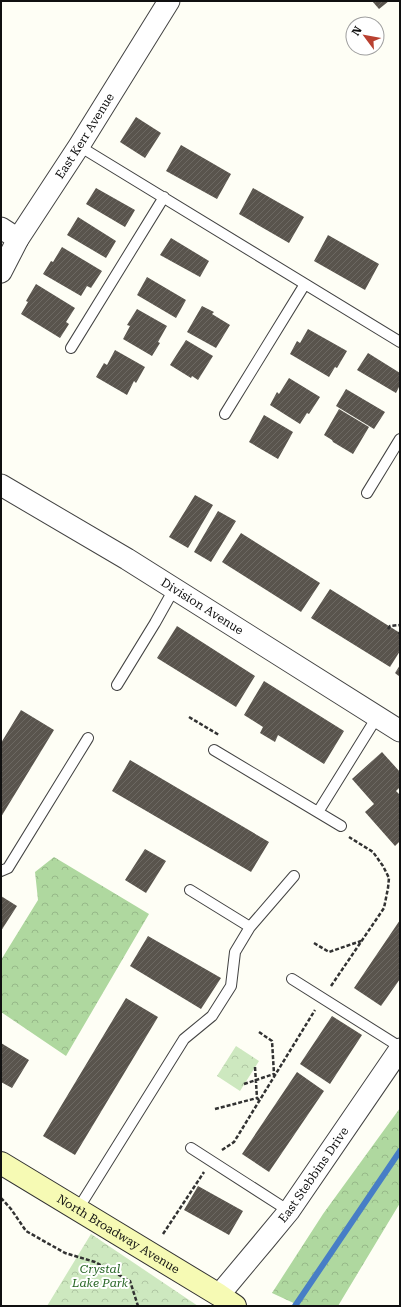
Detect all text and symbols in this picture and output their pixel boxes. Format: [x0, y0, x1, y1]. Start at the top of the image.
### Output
north arrow [345, 16, 385, 56]
text: N [349, 23, 365, 38]
street label: East Kerr Avenue [53, 90, 117, 181]
street label: Division Avenue [158, 575, 246, 638]
street label: East Stebbins Drive [275, 1124, 352, 1225]
street label: North Broadway Avenue [54, 1192, 182, 1277]
park label: Crystal Lake Park [71, 1262, 129, 1290]

